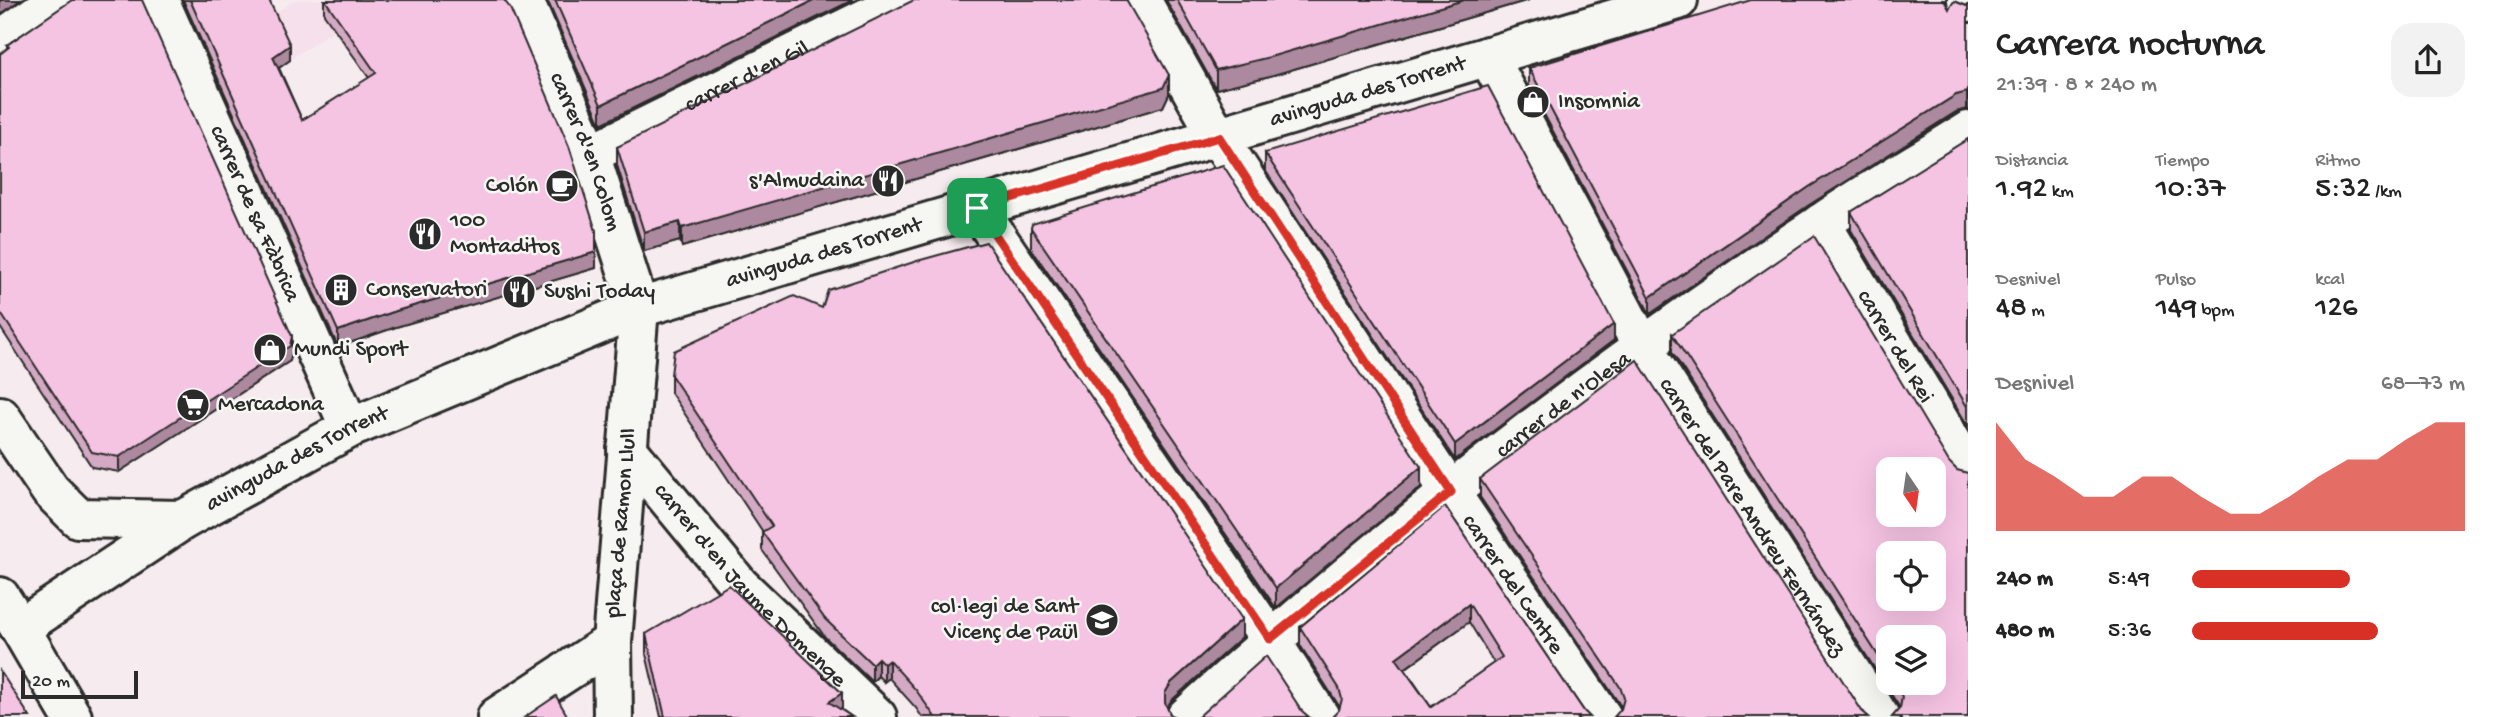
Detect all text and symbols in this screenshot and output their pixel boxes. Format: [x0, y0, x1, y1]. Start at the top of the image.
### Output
button: share [2391, 23, 2465, 97]
text: Carrera nocturna [1996, 24, 2264, 68]
street label: carrer d'en Gil [681, 35, 813, 119]
street label: avinguda des Torrent [1266, 50, 1470, 134]
street label: carrer d'en Colom [543, 68, 627, 235]
text: 21:39 · 8 × 240 m [1996, 72, 2157, 99]
shop icon: Insomnia [1514, 83, 1552, 121]
place label: Insomnia [1558, 89, 1641, 116]
street label: carrer de sa Fàbrica [203, 121, 306, 307]
text: Distancia [1996, 150, 2068, 173]
text: Tiempo [2156, 150, 2210, 173]
text: Ritmo [2315, 150, 2361, 173]
restaurant icon: s'Almudaina [869, 162, 907, 200]
cafe icon: Colón [543, 167, 581, 205]
place label: s'Almudaina [749, 168, 865, 195]
place label: Colón [486, 173, 538, 200]
text: 1.92 [1996, 173, 2047, 208]
text: 10:37 [2156, 173, 2225, 208]
text: 5:32 [2315, 173, 2371, 208]
pin [947, 178, 1007, 238]
text: km [2047, 181, 2074, 204]
text: /km [2371, 181, 2402, 204]
icon: arrive [958, 189, 996, 227]
place label: 100 Montaditos [449, 208, 560, 261]
street label: avinguda des Torrent [723, 211, 927, 295]
restaurant icon: 100 Montaditos [406, 215, 444, 253]
text: Desnivel [1996, 269, 2061, 292]
text: Pulso [2156, 269, 2196, 292]
text: kcal [2315, 269, 2345, 292]
building icon: Conservatori [322, 271, 360, 309]
restaurant icon: Sushi Today [500, 273, 538, 311]
place label: Conservatori [366, 277, 487, 304]
place label: Sushi Today [544, 279, 655, 306]
street label: carrer del Rei [1851, 285, 1939, 408]
text: 48 [1996, 292, 2027, 327]
text: 149 [2156, 292, 2197, 327]
text: 126 [2315, 292, 2357, 327]
text: m [2027, 300, 2045, 323]
text: bpm [2197, 300, 2234, 323]
shop icon: Mundi Sport [251, 331, 289, 369]
place label: Mundi Sport [294, 337, 409, 364]
street label: carrer de n'Olesa [1491, 345, 1638, 464]
text: Desnivel [1996, 371, 2074, 398]
text: 68–73 m [2381, 371, 2465, 398]
street label: carrer del Pare Andreu Fernández [1653, 373, 1852, 662]
supermarket icon: Mercadona [174, 386, 212, 424]
place label: Mercadona [218, 392, 325, 419]
street label: avinguda des Torrent [201, 399, 394, 518]
street label: plaça de Ramon Llull [600, 427, 644, 620]
north arrow [1876, 457, 1946, 527]
map controls [1876, 457, 1946, 695]
street label: carrer d'en Jaume Domenge [648, 478, 853, 694]
street label: carrer del Centre [1456, 510, 1570, 661]
button: locate [1876, 541, 1946, 611]
text: 240 m [1996, 566, 2053, 593]
text: 5:49 [2108, 566, 2150, 593]
place label: col·legi de Sant Vicenç de Paül [931, 594, 1080, 647]
school or university icon: col·legi de Sant Vicenç de Paül [1083, 601, 1121, 639]
text: 480 m [1996, 618, 2054, 645]
text: 5:36 [2108, 618, 2151, 645]
button: layers [1876, 625, 1946, 695]
scale bar [21, 668, 138, 700]
text: 20 m [32, 671, 70, 694]

